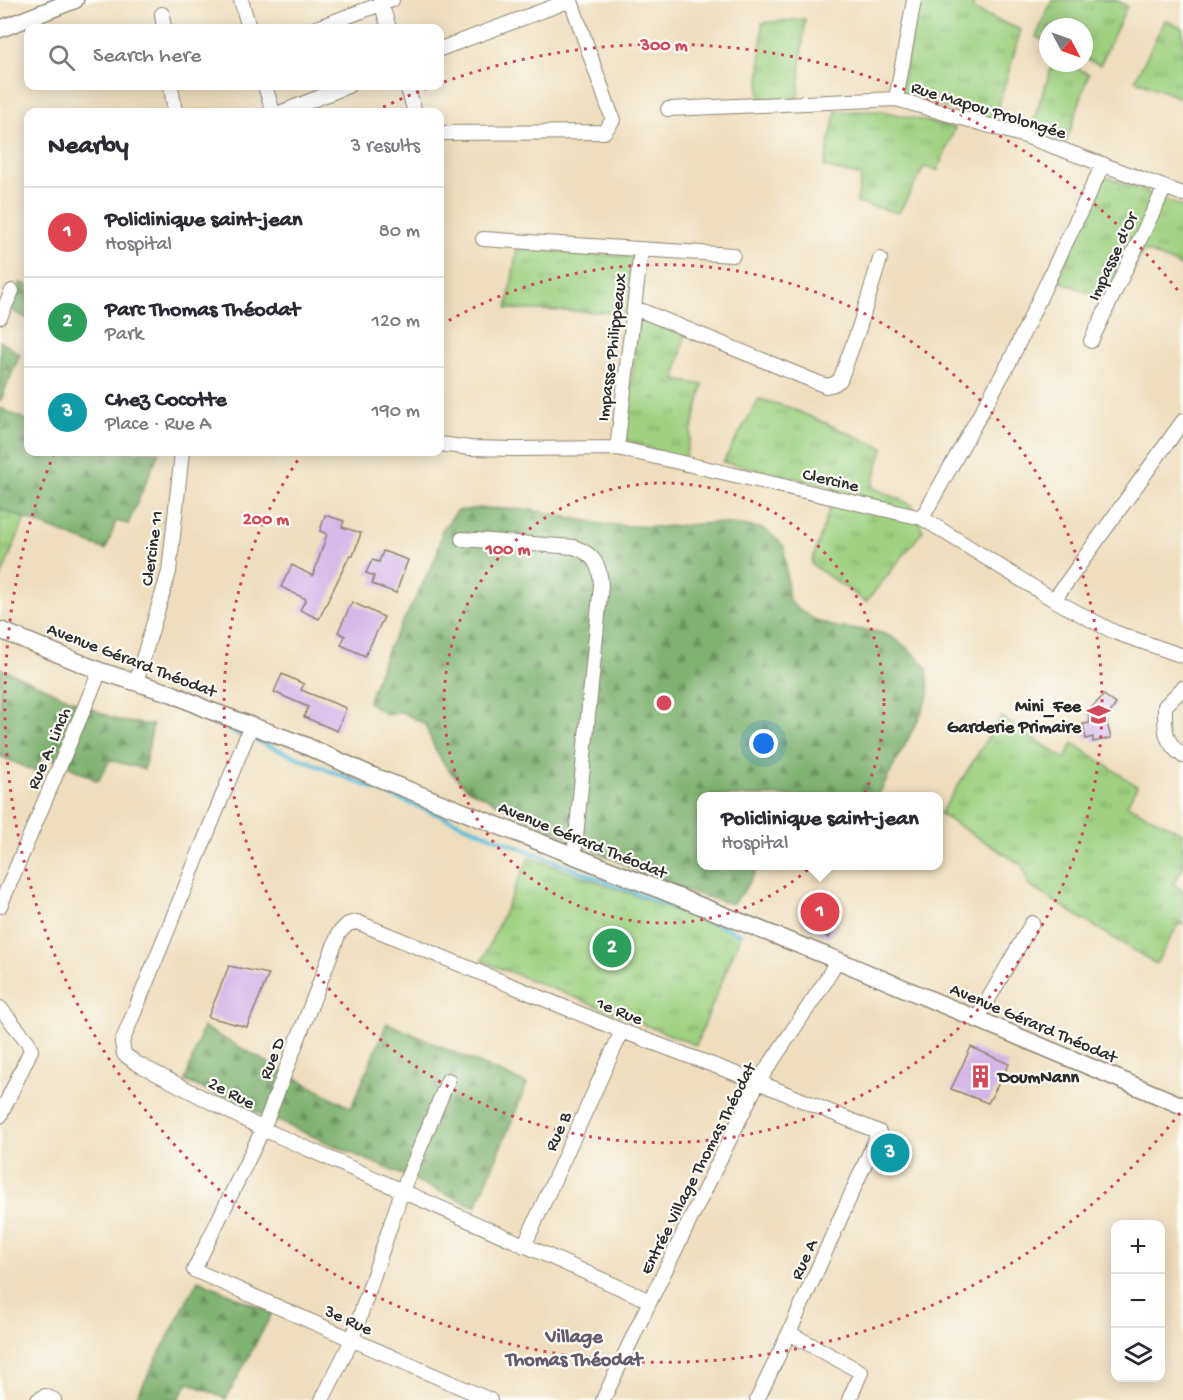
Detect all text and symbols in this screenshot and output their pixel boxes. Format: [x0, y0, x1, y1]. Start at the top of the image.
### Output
north arrow [1039, 18, 1093, 72]
search box [24, 24, 444, 90]
text: 300 m [640, 36, 688, 57]
icon: search [45, 41, 78, 74]
text: Search here [93, 44, 201, 70]
street label: Rue Mapou Prolongée [908, 78, 1069, 145]
text: Nearby [48, 132, 129, 163]
text: 3 results [351, 136, 420, 159]
text: Policlinique saint-jean [105, 208, 302, 234]
street label: Impasse d'Or [1085, 208, 1145, 305]
text: 1 [63, 221, 72, 244]
text: 80 m [379, 221, 420, 244]
text: Hospital [105, 234, 172, 257]
street label: Impasse Philippeaux [594, 272, 633, 423]
text: Parc Thomas Théodat [105, 298, 300, 324]
text: 2 [63, 311, 72, 334]
text: 120 m [372, 311, 420, 334]
text: Park [105, 324, 143, 347]
text: Chez Cocotte [105, 388, 227, 414]
text: 3 [62, 401, 73, 424]
text: 190 m [372, 401, 420, 424]
text: Place · Rue A [105, 414, 211, 437]
street label: Clercine [800, 465, 861, 498]
street label: Clercine 11 [138, 509, 169, 587]
text: 200 m [243, 510, 289, 531]
text: 100 m [485, 540, 531, 561]
street label: Avenue Gérard Théodat [43, 619, 220, 704]
centre of rings [654, 693, 674, 713]
place label: Mini_Fee Garderie Primaire [947, 697, 1082, 739]
school or university icon: Mini_Fee Garderie Primaire [1086, 702, 1112, 728]
street label: Rue A. Linch [24, 705, 77, 793]
your location [749, 729, 778, 758]
popup [697, 792, 943, 870]
street label: Avenue Gérard Théodat [495, 798, 671, 885]
text: Policlinique saint-jean [721, 807, 919, 833]
text: Hospital [721, 833, 788, 856]
pin: 1 [800, 890, 840, 934]
pin: 2 [592, 926, 632, 970]
street label: Avenue Gérard Théodat [946, 980, 1121, 1070]
street label: 1e Rue [592, 993, 646, 1031]
street label: Rue D [256, 1035, 291, 1083]
street label: Entrée Village Thomas Théodat [637, 1058, 763, 1278]
building icon: DoumNann [967, 1063, 993, 1089]
place label: DoumNann [996, 1068, 1080, 1089]
street label: 2e Rue [204, 1074, 258, 1115]
street label: Rue B [541, 1108, 577, 1155]
pin: 3 [870, 1130, 910, 1176]
map controls [1111, 1220, 1165, 1382]
button: + [1111, 1220, 1165, 1274]
street label: Rue A [787, 1235, 824, 1283]
button: − [1111, 1274, 1165, 1328]
street label: 3e Rue [320, 1301, 376, 1341]
district label: Village Thomas Théodat [504, 1327, 644, 1373]
button: layers [1111, 1328, 1165, 1382]

